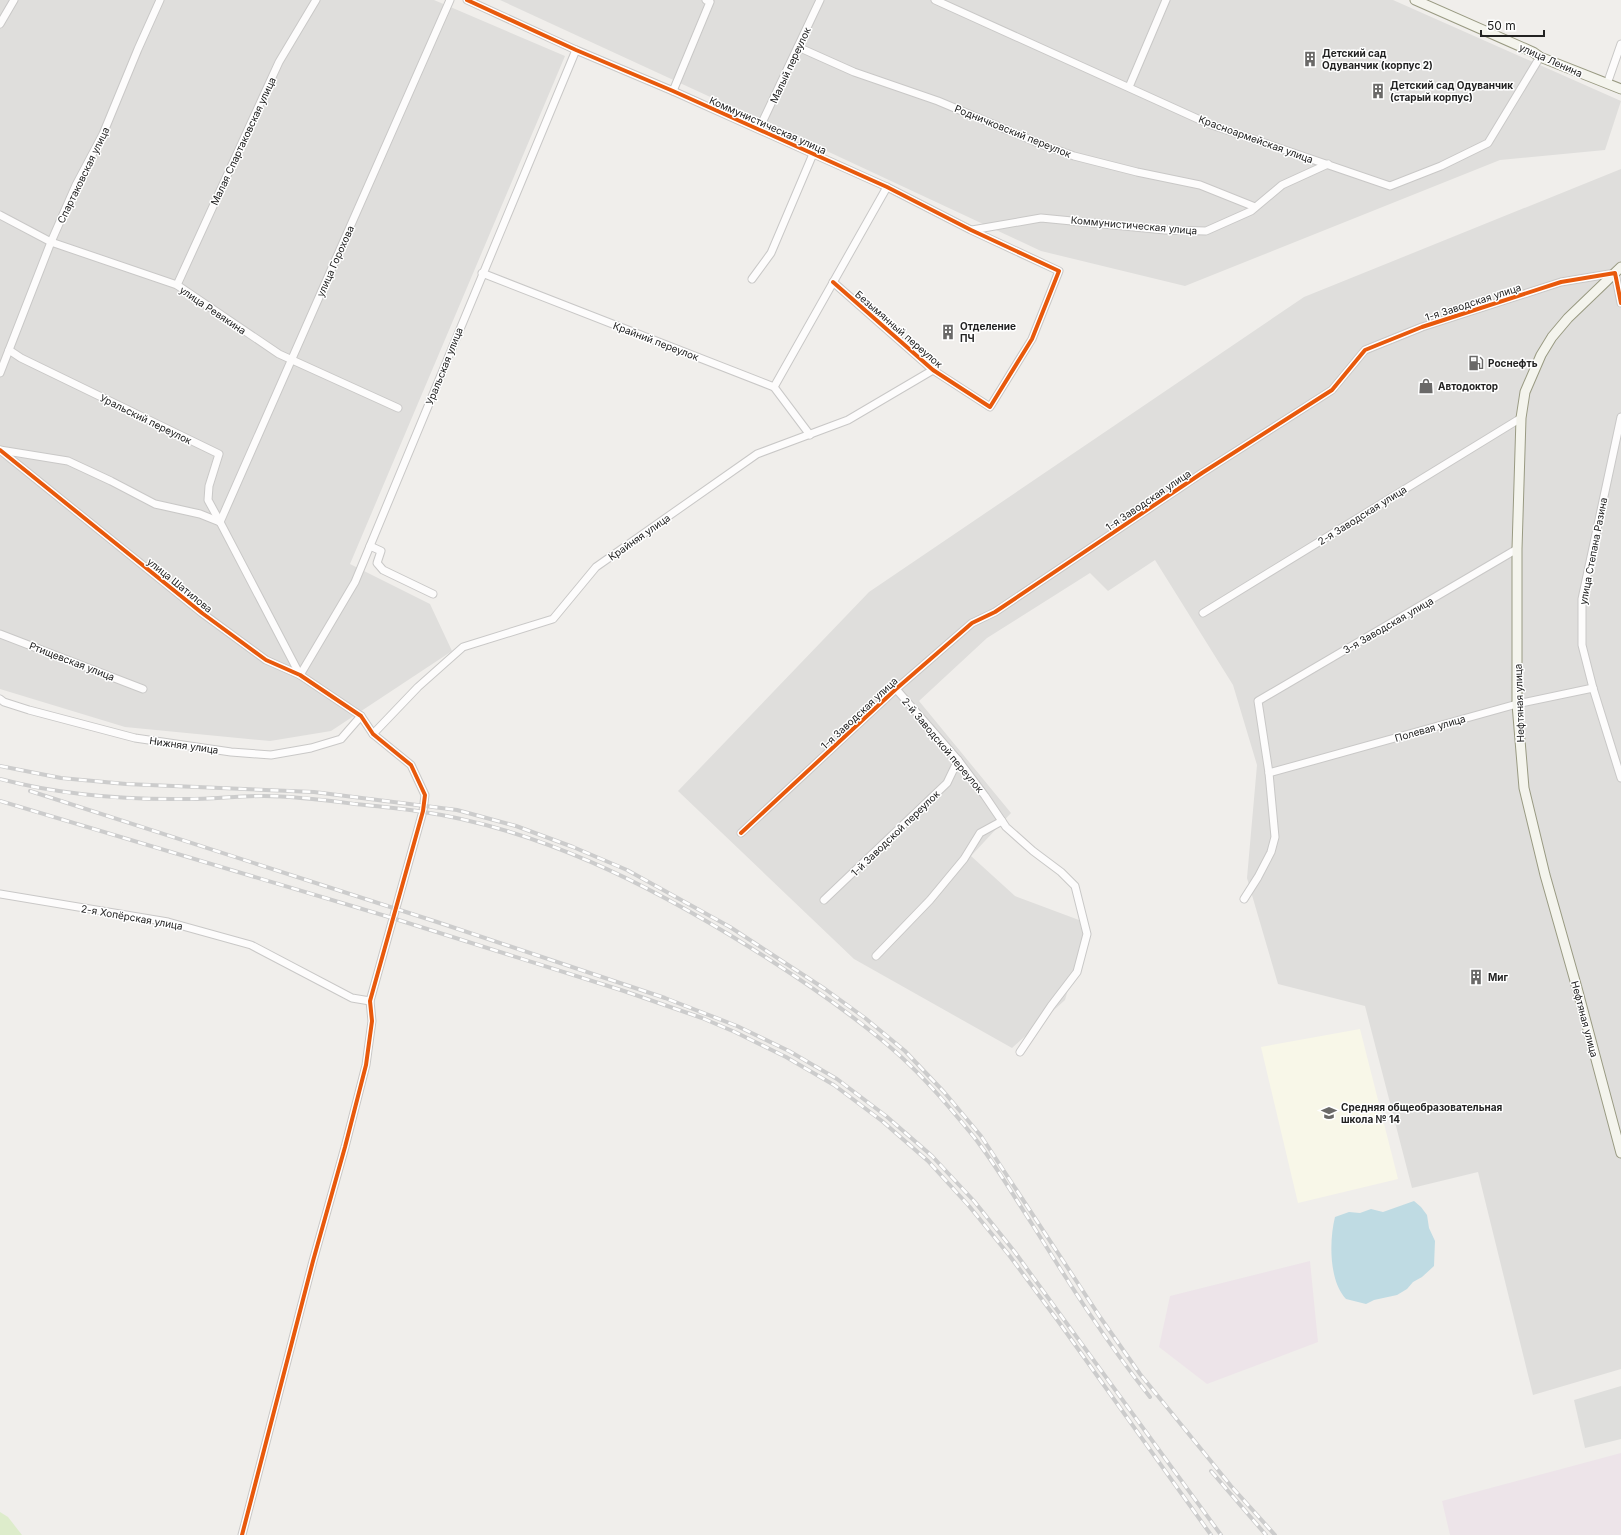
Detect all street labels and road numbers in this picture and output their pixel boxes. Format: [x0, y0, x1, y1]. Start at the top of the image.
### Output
street label: Малый переулок [767, 25, 813, 105]
street label: улица Ленина [1518, 41, 1584, 79]
street label: Малая Спартаковская улица [208, 75, 278, 207]
street label: Коммунистическая улица [708, 94, 828, 156]
street label: Родничковский переулок [953, 102, 1074, 160]
street label: Красноармейская улица [1197, 113, 1315, 165]
street label: Спартаковская улица [54, 125, 112, 225]
street label: Коммунистическая улица [1070, 214, 1198, 236]
street label: улица Горохова [314, 224, 356, 298]
street label: 1-я Заводская улица [1423, 281, 1523, 323]
street label: улица Ревякина [178, 283, 248, 337]
street label: Безымянный переулок [853, 288, 945, 370]
street label: Крайний переулок [611, 319, 701, 363]
street label: Уральская улица [423, 325, 465, 407]
street label: Уральский переулок [98, 392, 194, 447]
street label: 1-я Заводская улица [1103, 467, 1193, 533]
street label: 2-я Заводская улица [1315, 483, 1409, 547]
street label: улица Степана Разина [1577, 496, 1609, 606]
street label: Крайняя улица [606, 511, 672, 563]
street label: улица Шатилова [145, 555, 215, 615]
street label: 3-я Заводская улица [1341, 594, 1435, 656]
street label: Ртищевская улица [28, 639, 116, 683]
street label: Нефтяная улица [1512, 663, 1526, 743]
street label: 1-я Заводская улица [818, 674, 900, 752]
street label: 2-й Заводской переулок [900, 695, 987, 795]
street label: Полевая улица [1393, 712, 1467, 744]
street label: Нижняя улица [149, 734, 219, 756]
street label: 1-й Заводской переулок [848, 787, 942, 878]
street label: 2-я Хопёрская улица [80, 902, 184, 932]
street label: Нефтяная улица [1569, 979, 1601, 1059]

